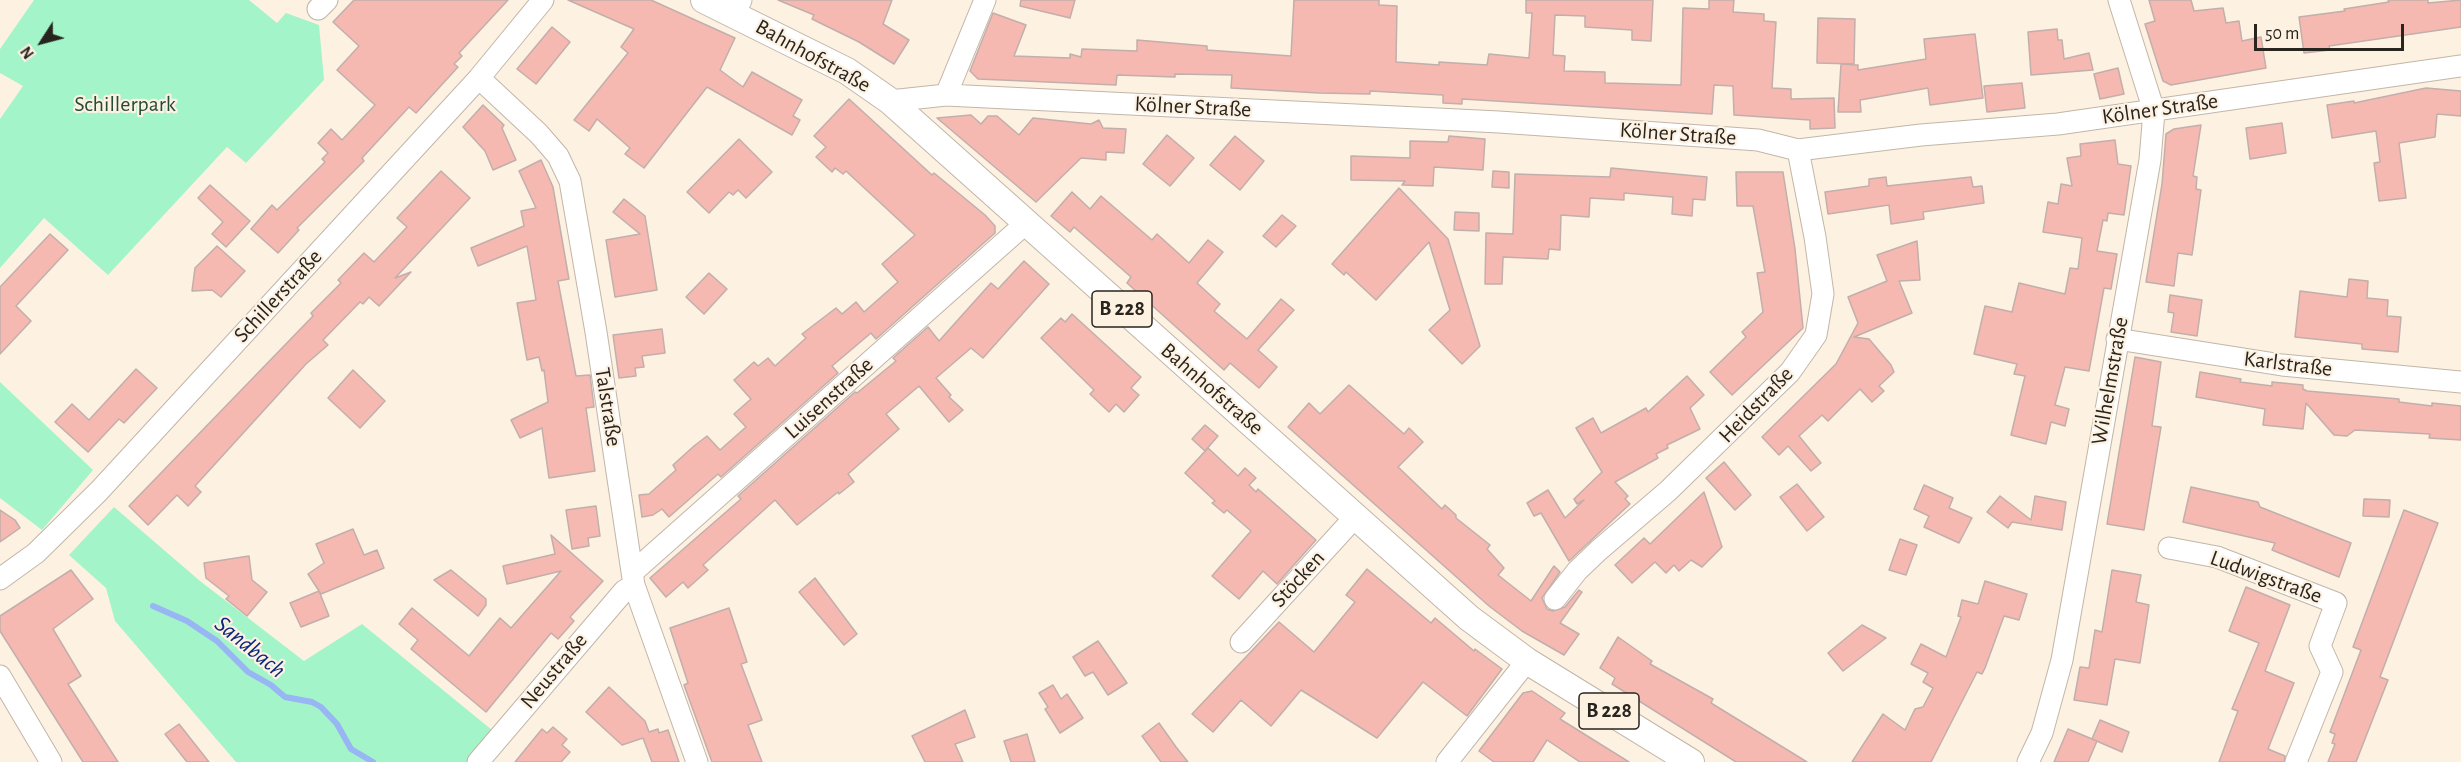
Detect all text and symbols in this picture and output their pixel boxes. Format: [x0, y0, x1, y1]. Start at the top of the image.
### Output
north arrow [12, 12, 72, 72]
scale bar [2257, 12, 2407, 50]
street label: Bahnhofstraße [751, 14, 875, 98]
text: 50 m [2265, 25, 2299, 43]
text: N [18, 43, 37, 62]
street label: Kölner Straße [2100, 88, 2220, 130]
park label: Schillerpark [74, 91, 176, 117]
street label: Kölner Straße [1134, 91, 1252, 123]
street label: Kölner Straße [1619, 117, 1737, 151]
street label: Schillerstraße [228, 244, 328, 348]
road number: B 228 [1092, 291, 1152, 327]
street label: Wilhelmstraße [2086, 315, 2134, 447]
street label: Bahnhofstraße [1155, 337, 1269, 441]
street label: Karlstraße [2242, 345, 2334, 383]
street label: Luisenstraße [779, 351, 879, 445]
street label: Heidstraße [1713, 361, 1799, 449]
street label: Talstraße [589, 366, 627, 448]
street label: Stöcken [1266, 545, 1330, 613]
street label: Ludwigstraße [2206, 545, 2326, 609]
water label: Sandbach [209, 610, 291, 684]
street label: Neustraße [515, 628, 593, 714]
road number: B 228 [1579, 693, 1639, 729]

